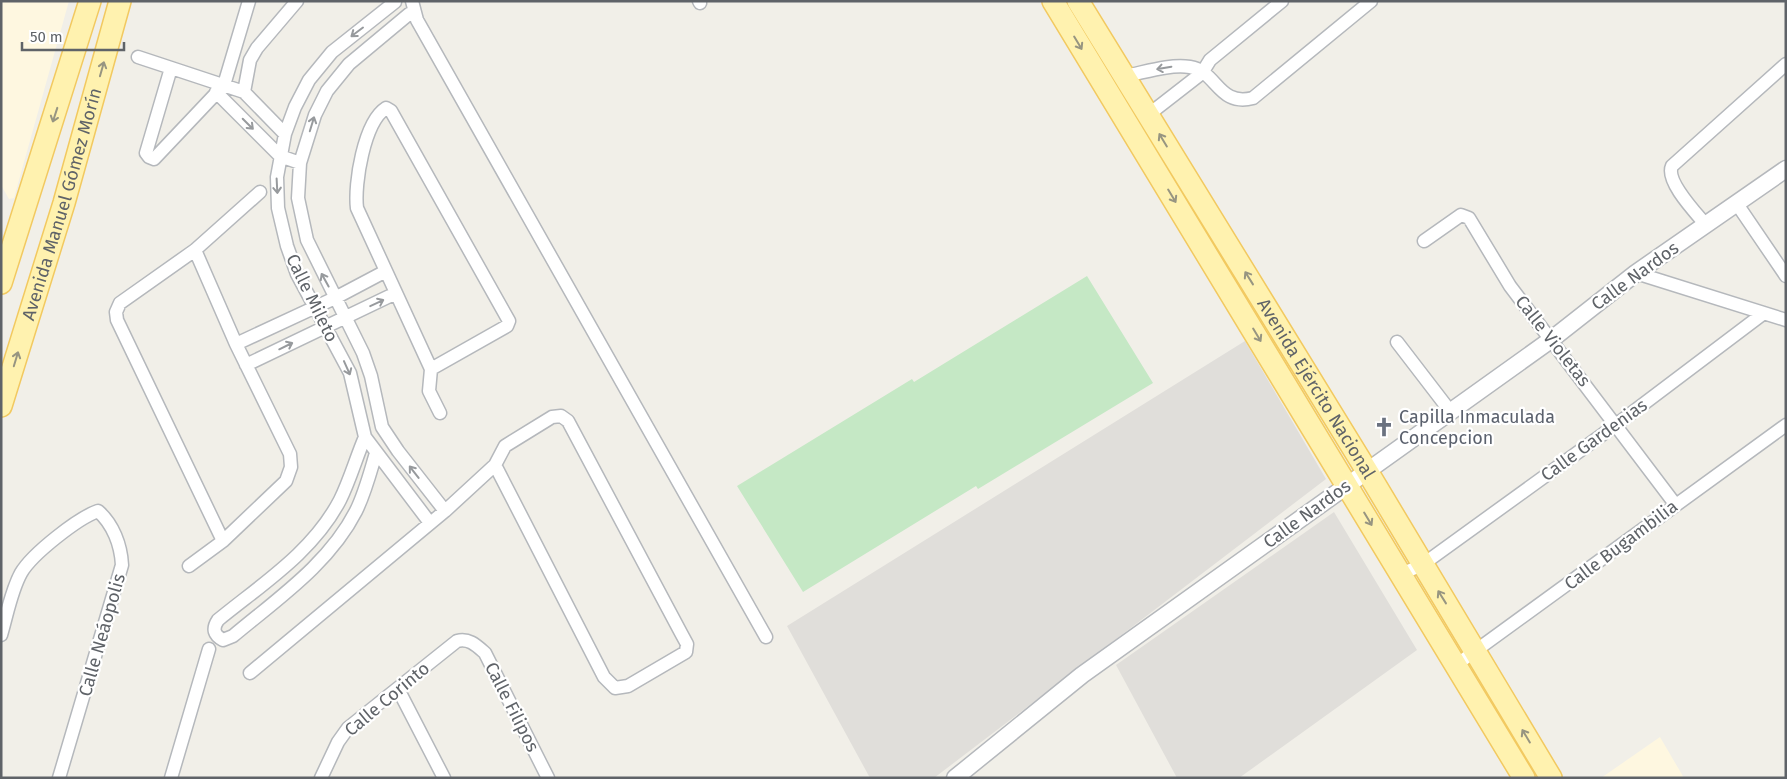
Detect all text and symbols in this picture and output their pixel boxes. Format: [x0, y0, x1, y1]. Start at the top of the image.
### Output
scale bar [22, 20, 125, 52]
one-way arrow [350, 27, 364, 37]
text: 50 m [30, 28, 63, 46]
one-way arrow [1073, 35, 1083, 49]
one-way arrow [97, 62, 107, 78]
one-way arrow [1156, 64, 1172, 74]
street label: Avenida Manuel Gómez Morín [17, 85, 106, 323]
one-way arrow [49, 106, 59, 122]
one-way arrow [308, 116, 318, 132]
one-way arrow [242, 118, 254, 131]
one-way arrow [1158, 133, 1168, 147]
one-way arrow [272, 177, 282, 193]
one-way arrow [1167, 189, 1177, 203]
street label: Calle Nardos [1587, 237, 1683, 315]
street label: Calle Mileto [281, 250, 343, 346]
one-way arrow [320, 272, 330, 287]
one-way arrow [1243, 272, 1253, 286]
street label: Calle Violetas [1511, 291, 1595, 391]
street label: Avenida Ejército Nacional [1253, 294, 1380, 483]
one-way arrow [369, 297, 384, 307]
one-way arrow [1252, 328, 1262, 342]
one-way arrow [278, 341, 293, 350]
one-way arrow [11, 351, 21, 367]
one-way arrow [342, 360, 352, 375]
street label: Calle Gardenias [1536, 394, 1652, 486]
place label: Capilla Inmaculada Concepcion [1399, 406, 1555, 449]
church icon: Capilla Inmaculada Concepcion [1373, 416, 1395, 438]
one-way arrow [409, 466, 420, 479]
street label: Calle Nardos [1259, 475, 1355, 553]
street label: Calle Bugambilia [1560, 495, 1682, 595]
one-way arrow [1364, 511, 1374, 525]
street label: Calle Neáopolis [74, 571, 130, 699]
one-way arrow [1436, 590, 1446, 604]
street label: Calle Corinto [340, 657, 434, 741]
street label: Calle Filipos [480, 658, 544, 756]
one-way arrow [1520, 729, 1530, 743]

